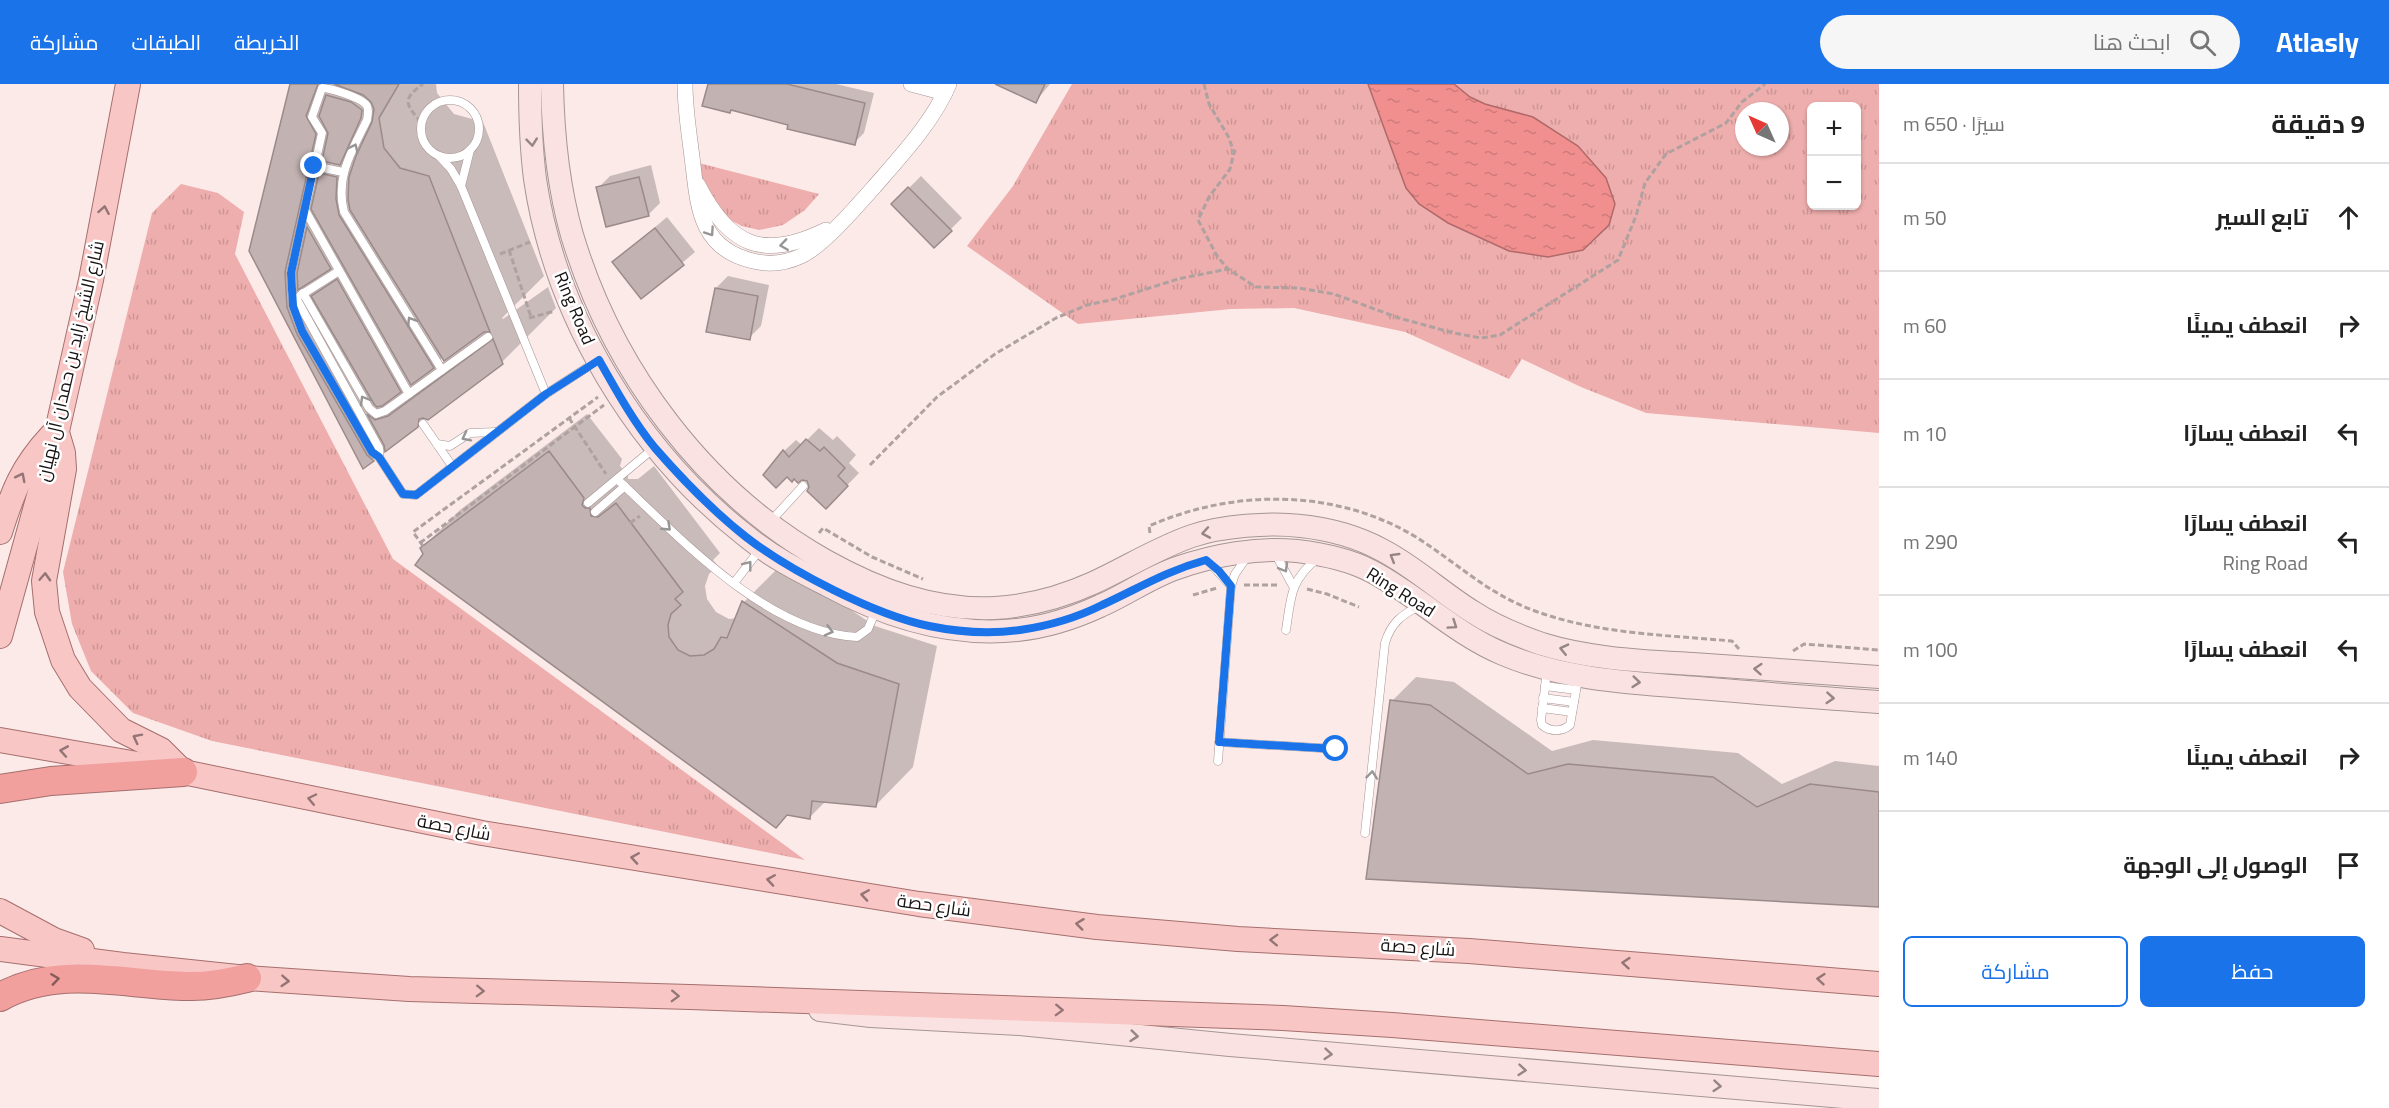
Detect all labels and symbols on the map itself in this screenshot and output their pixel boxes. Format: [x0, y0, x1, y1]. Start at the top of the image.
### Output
north arrow [1735, 102, 1789, 156]
one-way arrow [525, 138, 537, 147]
one-way arrow [346, 143, 358, 154]
route end [300, 152, 326, 178]
one-way arrow [97, 205, 110, 215]
one-way arrow [702, 226, 714, 236]
street label: شارع الشيخ زايد بن حمدان آل نهيان [26, 237, 114, 485]
one-way arrow [780, 238, 789, 250]
street label: Ring Road [545, 266, 605, 350]
one-way arrow [406, 317, 418, 327]
one-way arrow [360, 396, 372, 406]
one-way arrow [461, 430, 472, 441]
one-way arrow [13, 473, 25, 484]
one-way arrow [660, 520, 670, 531]
one-way arrow [1201, 526, 1211, 539]
one-way arrow [1390, 553, 1400, 565]
street label: Ring Road [1360, 558, 1442, 626]
one-way arrow [740, 561, 751, 572]
one-way arrow [1276, 562, 1288, 572]
one-way arrow [39, 572, 52, 581]
one-way arrow [1446, 618, 1457, 629]
one-way arrow [824, 624, 834, 636]
one-way arrow [1559, 643, 1569, 656]
one-way arrow [1753, 662, 1762, 675]
one-way arrow [1631, 676, 1641, 688]
one-way arrow [1826, 692, 1835, 705]
one-way arrow [132, 734, 143, 745]
route start [1322, 735, 1348, 761]
one-way arrow [59, 745, 69, 758]
one-way arrow [1365, 770, 1378, 779]
one-way arrow [308, 793, 318, 806]
street label: شارع حصة [414, 804, 494, 850]
one-way arrow [630, 852, 640, 865]
one-way arrow [767, 874, 777, 887]
street label: شارع حصة [895, 883, 973, 927]
one-way arrow [861, 890, 870, 902]
one-way arrow [1075, 919, 1084, 931]
street label: شارع حصة [1380, 928, 1456, 966]
one-way arrow [1269, 934, 1278, 946]
one-way arrow [1622, 957, 1631, 970]
one-way arrow [1816, 973, 1825, 986]
one-way arrow [51, 974, 60, 986]
one-way arrow [281, 974, 290, 987]
one-way arrow [476, 985, 485, 997]
one-way arrow [671, 990, 680, 1003]
one-way arrow [1054, 1004, 1063, 1016]
one-way arrow [1129, 1029, 1139, 1042]
one-way arrow [1324, 1047, 1333, 1060]
one-way arrow [1518, 1063, 1527, 1076]
one-way arrow [1712, 1079, 1721, 1092]

